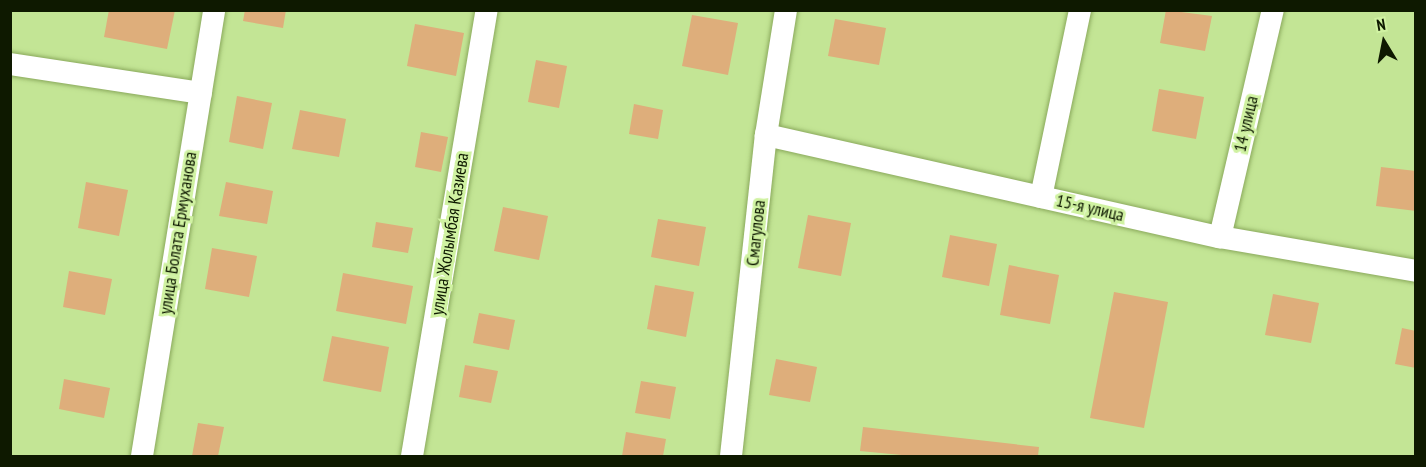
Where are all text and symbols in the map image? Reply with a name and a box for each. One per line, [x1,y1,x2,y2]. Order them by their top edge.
north arrow [1354,12,1414,72]
text: N [1375,14,1387,35]
street label: 14 улица [1229,94,1263,154]
street label: улица Болата Ермуханова [154,150,202,316]
street label: улица Жолымбая Казиева [426,151,474,317]
street label: 15-я улица [1054,190,1126,226]
street label: Смагулова [742,199,770,267]

